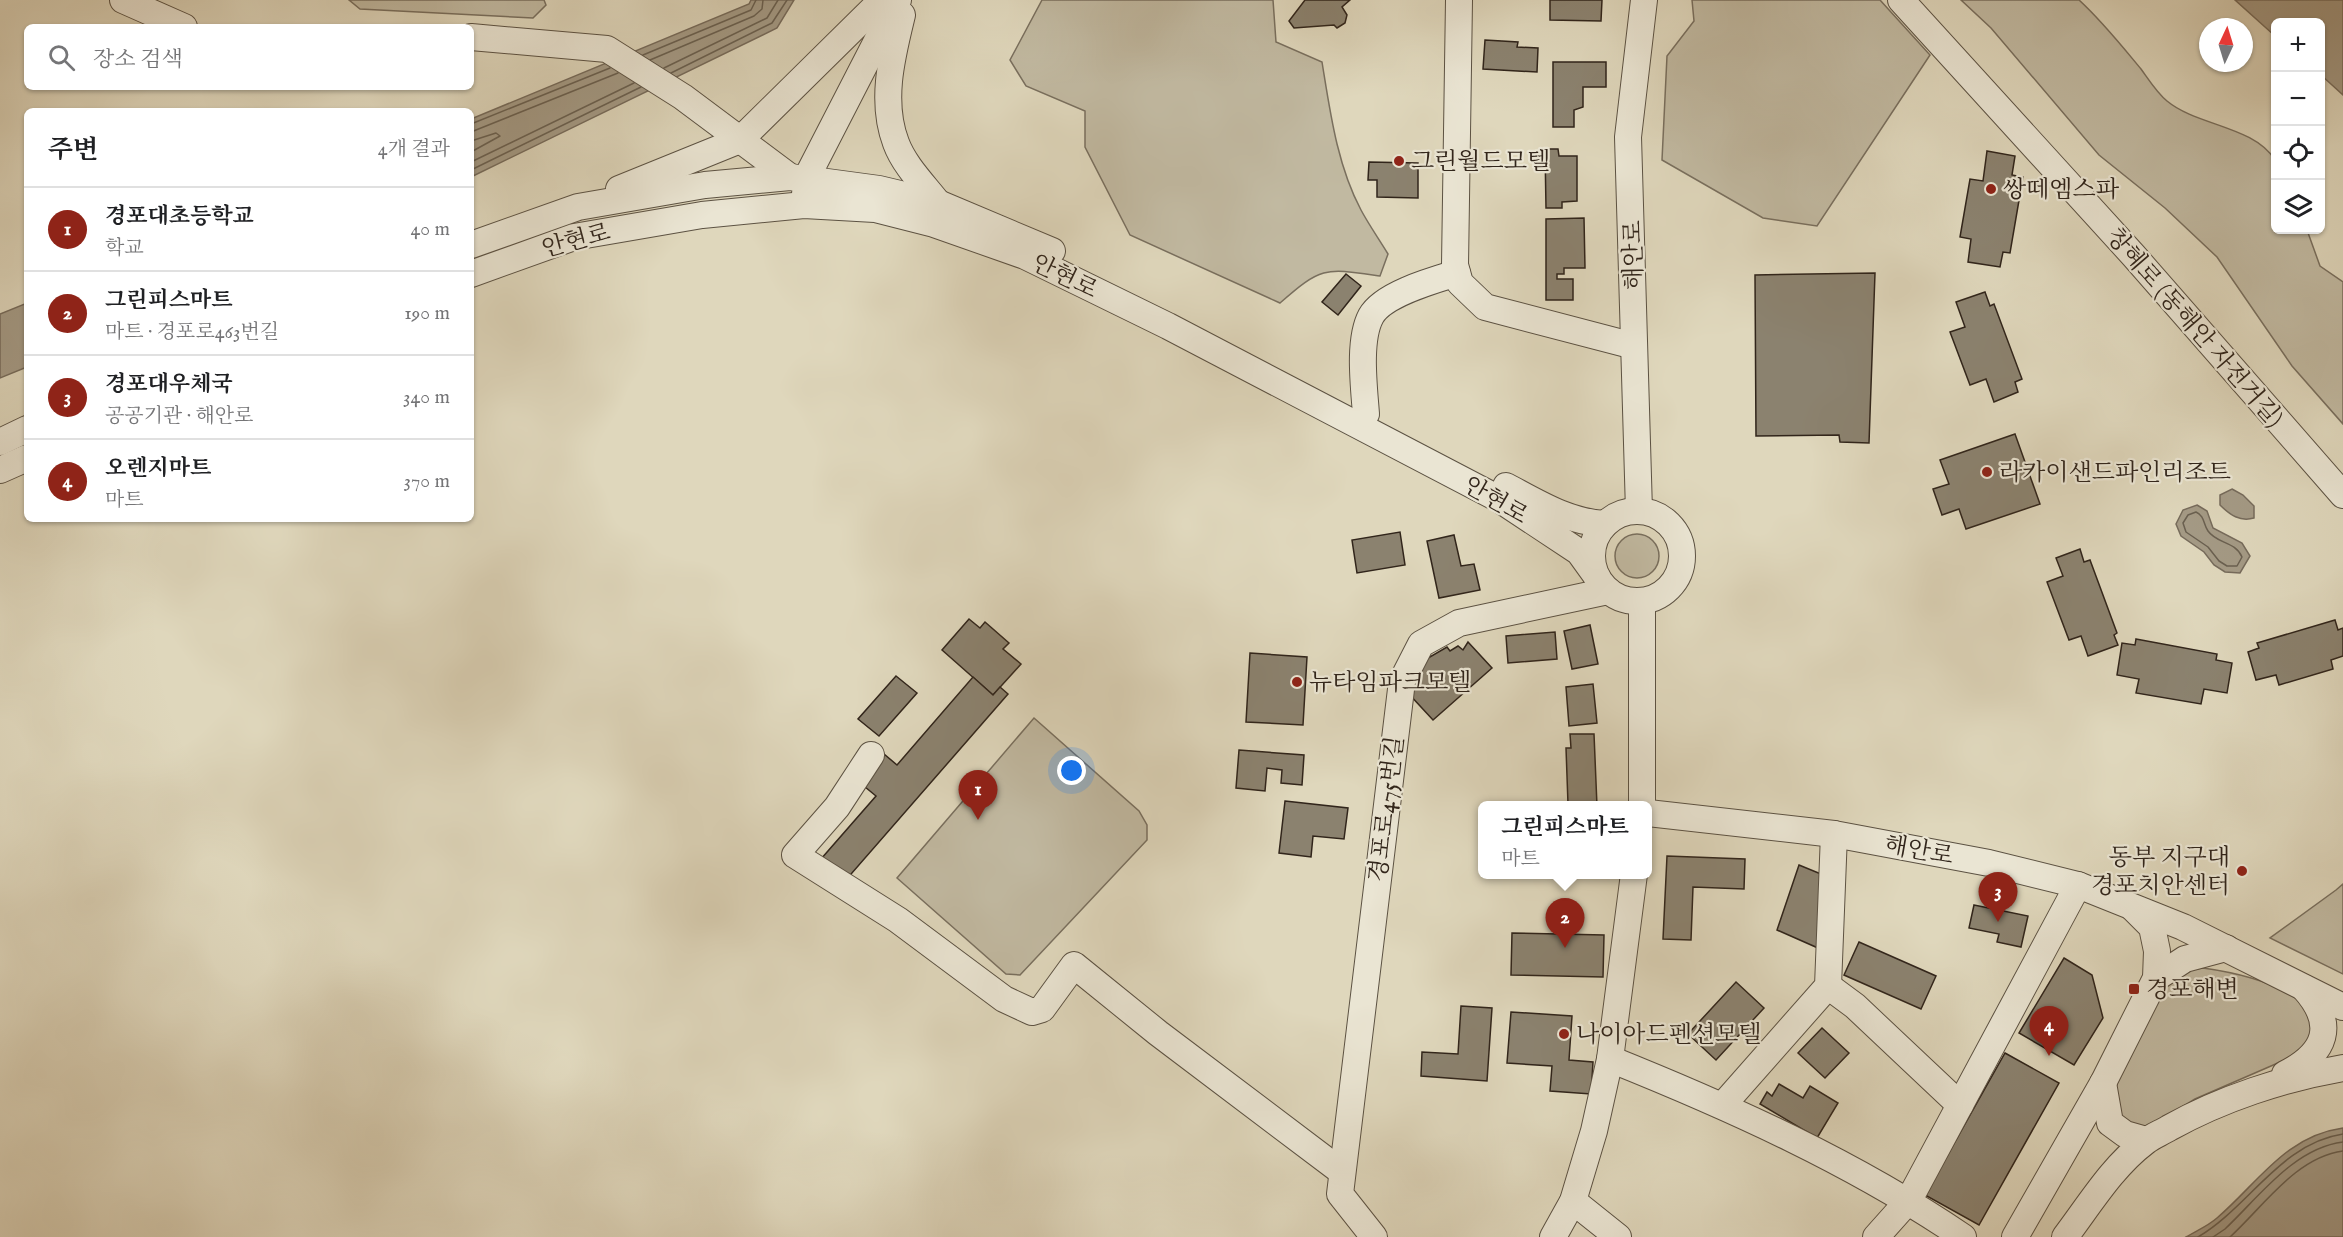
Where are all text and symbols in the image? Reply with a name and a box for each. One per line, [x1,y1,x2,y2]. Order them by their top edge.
north arrow [2199,18,2253,72]
map controls [2271,18,2325,234]
button: + [2271,18,2325,72]
search box [24,24,474,90]
icon: search [45,41,78,74]
text: 장소 검색 [93,46,183,74]
button: − [2271,72,2325,126]
button: locate [2271,126,2325,180]
text: 주변 [48,134,98,167]
text: 4개 결과 [378,137,450,162]
place label: 그린월드모텔 [1411,147,1550,178]
marker: 그린월드모텔 [1392,154,1406,168]
place label: 쌍떼엠스파 [2003,175,2120,206]
button: layers [2271,180,2325,234]
marker: 쌍떼엠스파 [1984,182,1998,196]
text: 경포대초등학교 [105,203,254,231]
text: 1 [64,217,71,242]
text: 40 m [411,217,450,242]
street label: 안현로 [539,217,614,265]
street label: 해안로 [1618,220,1651,290]
street label: 창혜로 (동해안 자전거길) [2099,222,2289,434]
text: 학교 [105,236,144,261]
street label: 안현로 [1026,248,1102,307]
text: 그린피스마트 [105,287,233,315]
text: 2 [63,301,72,326]
text: 190 m [404,301,450,326]
text: 마트 · 경포로463번길 [105,320,279,345]
text: 경포대우체국 [105,371,233,399]
text: 3 [64,385,71,410]
text: 340 m [403,385,450,410]
text: 공공기관 · 해안로 [105,404,253,429]
text: 오렌지마트 [105,455,211,483]
place label: 라카이샌드파인리조트 [1999,458,2231,489]
marker: 라카이샌드파인리조트 [1980,465,1994,479]
text: 4 [63,469,72,494]
text: 370 m [404,469,450,494]
street label: 안현로 [1457,470,1533,532]
text: 마트 [105,488,144,513]
place label: 뉴타임파크모텔 [1309,668,1471,699]
marker: 뉴타임파크모텔 [1290,675,1304,689]
street label: 경포로475번길 [1363,734,1412,884]
your location [1057,756,1086,785]
pin: 1 [958,770,998,820]
popup [1478,801,1652,879]
text: 그린피스마트 [1501,814,1629,842]
street label: 해안로 [1882,830,1956,873]
place label: 동부 지구대 경포치안센터 [2091,843,2230,902]
text: 마트 [1501,847,1540,872]
marker: 동부 지구대 경포치안센터 [2235,864,2249,878]
pin: 3 [1978,872,2018,922]
pin: 2 [1546,898,1584,948]
place label: 경포해변 [2146,975,2239,1006]
marker: 경포해변 [2127,982,2141,996]
pin: 4 [2030,1006,2068,1056]
place label: 나이아드펜션모텔 [1576,1020,1761,1051]
marker: 나이아드펜션모텔 [1557,1027,1571,1041]

